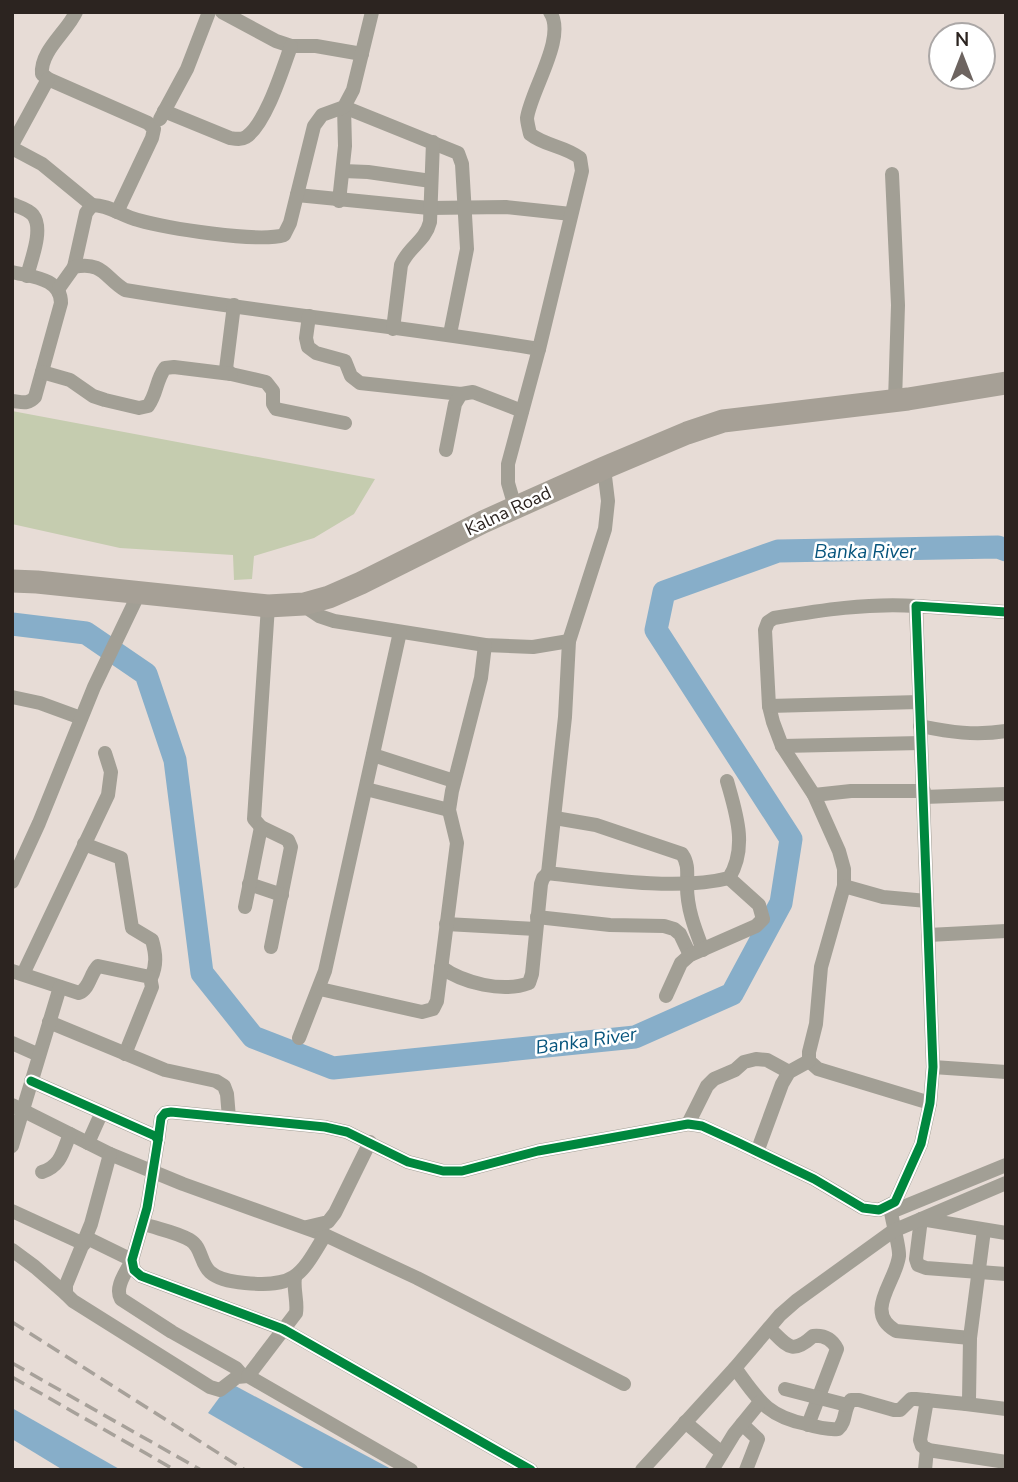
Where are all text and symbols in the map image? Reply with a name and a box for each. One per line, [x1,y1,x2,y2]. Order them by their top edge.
north arrow [927,21,997,91]
text: N [955,27,969,53]
street label: Kalna Road [461,481,555,541]
water label: Banka River [814,539,917,565]
water label: Banka River [534,1021,640,1061]

